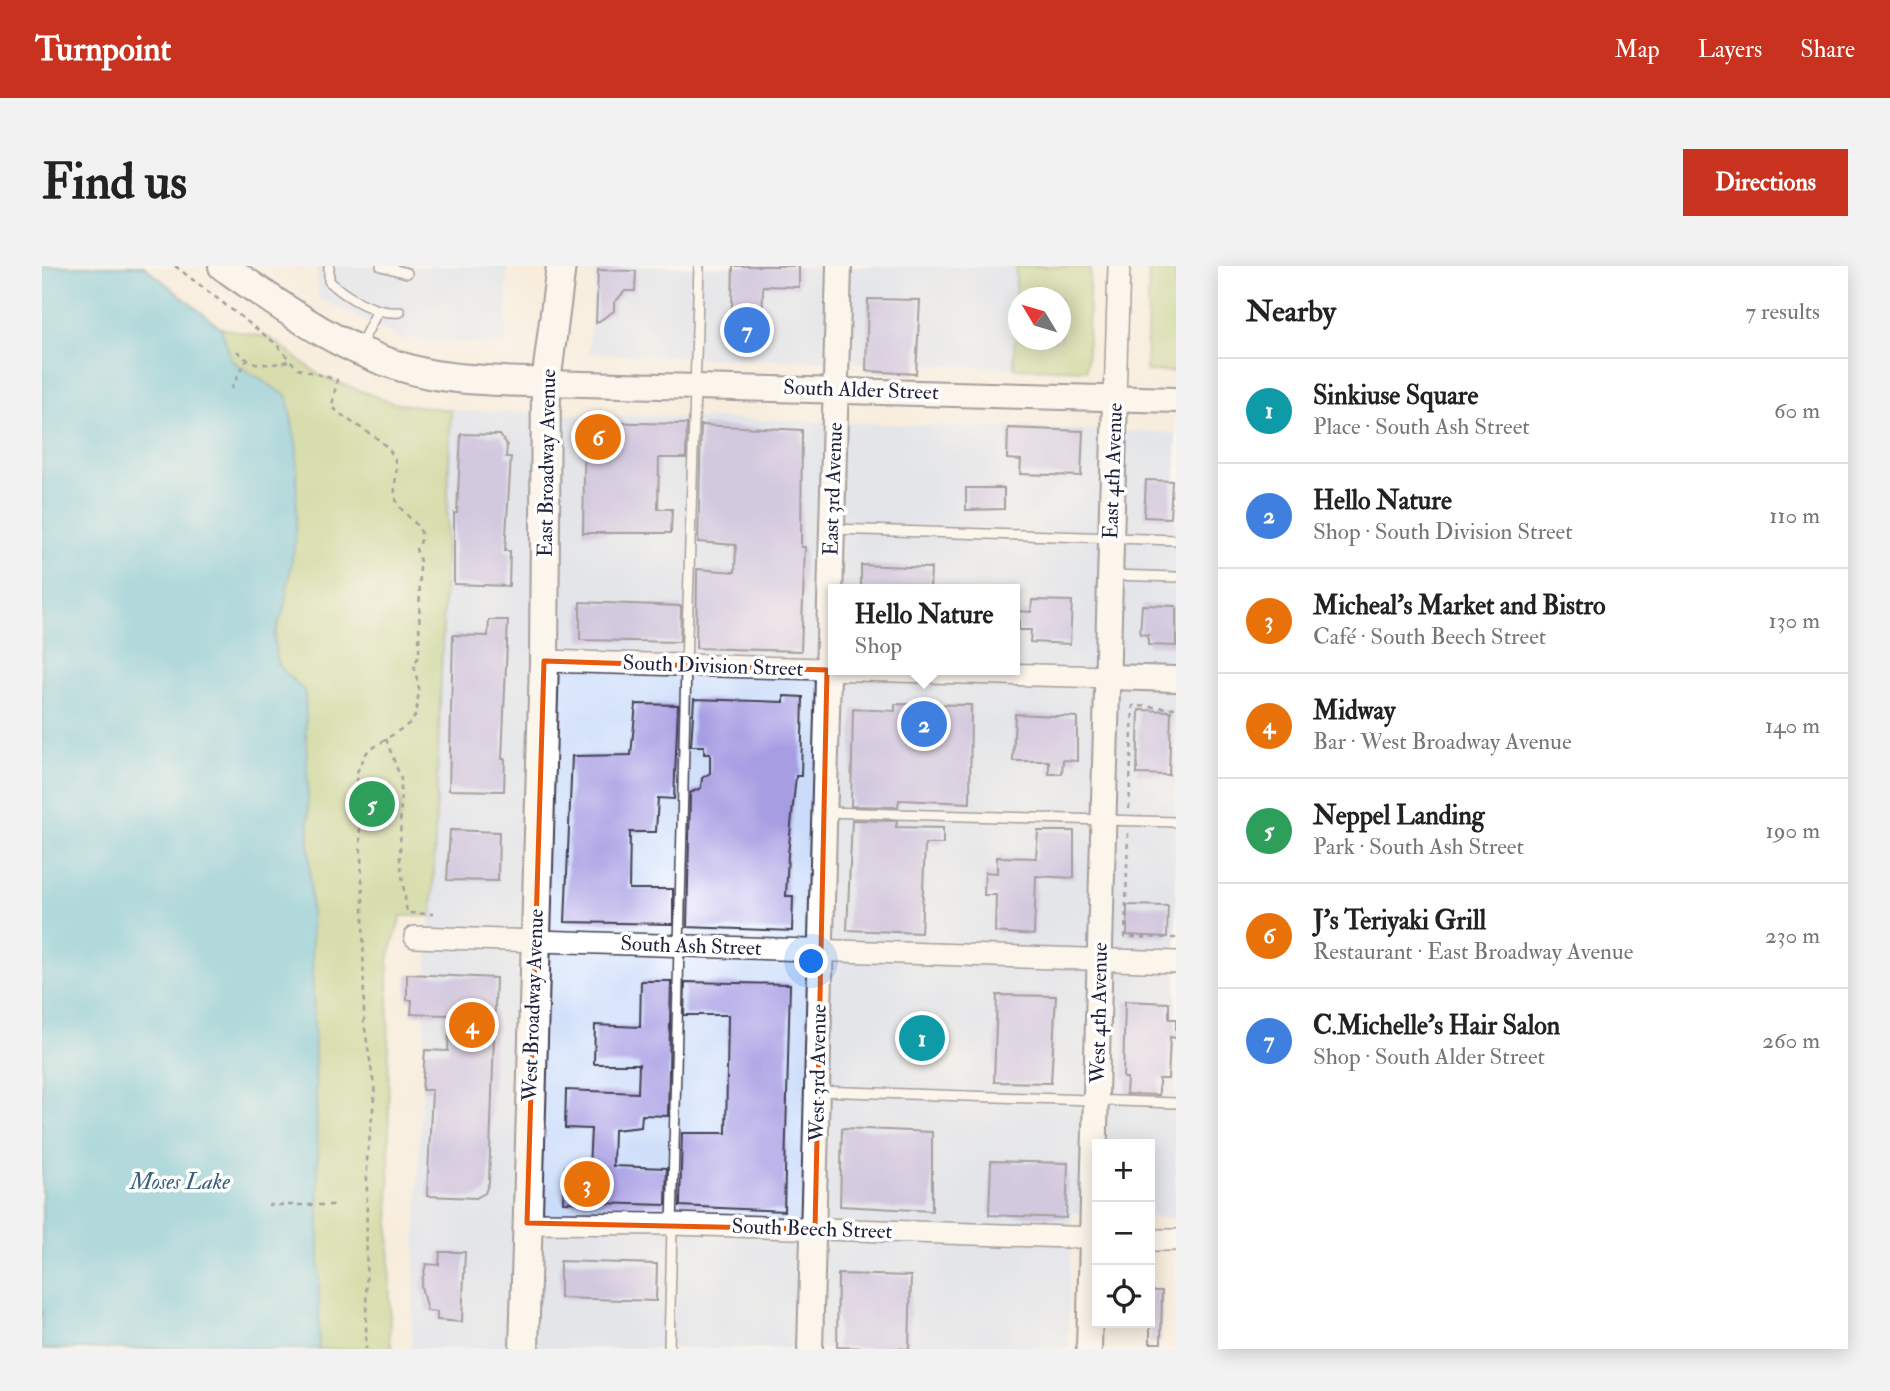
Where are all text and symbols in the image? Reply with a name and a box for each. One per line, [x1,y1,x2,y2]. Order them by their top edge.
text: Turnpoint [35,29,171,70]
text: Map [1615,34,1660,65]
text: Layers [1698,34,1762,65]
text: Share [1800,34,1855,65]
button: Directions [1683,149,1848,216]
text: Find us [42,152,187,213]
north arrow [1008,287,1071,350]
text: Nearby [1246,293,1336,330]
text: 7 results [1746,297,1820,326]
pin: 7 [724,304,770,356]
street label: East Broadway Avenue [532,368,562,557]
street label: South Alder Street [783,374,939,406]
text: Sinkiuse Square [1313,380,1478,412]
text: 1 [1265,396,1273,425]
text: 60 m [1774,396,1820,425]
street label: East 4th Avenue [1097,402,1129,540]
pin: 6 [575,411,621,463]
text: Place · South Ash Street [1313,412,1530,441]
street label: East 3rd Avenue [817,422,849,556]
text: Hello Nature [1313,485,1452,517]
text: 2 [1263,501,1275,530]
text: 110 m [1769,501,1820,530]
text: Shop · South Division Street [1313,517,1573,546]
popup [828,584,1020,675]
text: Micheal's Market and Bistro [1313,590,1606,622]
text: Hello Nature [855,599,993,631]
text: 3 [1265,606,1273,635]
text: 130 m [1768,606,1820,635]
text: Café · South Beech Street [1313,622,1546,651]
text: Shop [855,631,902,660]
street label: South Division Street [622,649,804,683]
text: Midway [1313,695,1395,727]
pin: 2 [901,698,947,750]
text: 4 [1263,711,1275,740]
text: 140 m [1765,711,1820,740]
text: Bar · West Broadway Avenue [1313,727,1572,756]
pin: 5 [349,778,395,830]
text: Neppel Landing [1313,800,1485,832]
text: 5 [1264,816,1274,845]
text: 190 m [1766,816,1820,845]
text: Park · South Ash Street [1313,832,1524,861]
text: J's Teriyaki Grill [1313,905,1486,937]
street label: West Broadway Avenue [516,908,550,1103]
text: 6 [1263,921,1275,950]
text: 230 m [1765,921,1820,950]
street label: South Ash Street [620,930,762,962]
text: Restaurant · East Broadway Avenue [1313,937,1633,966]
street label: West 4th Avenue [1084,942,1114,1085]
your location [794,944,828,978]
pin: 4 [449,999,495,1051]
street label: West 3rd Avenue [803,1004,833,1143]
text: C.Michelle's Hair Salon [1313,1010,1560,1042]
pin: 1 [899,1012,945,1064]
text: 7 [1264,1026,1274,1055]
text: 260 m [1762,1026,1820,1055]
text: Shop · South Alder Street [1313,1042,1545,1071]
map controls [1092,1139,1155,1328]
button: + [1092,1139,1155,1202]
pin: 3 [564,1158,610,1210]
water label: Moses Lake [128,1167,230,1196]
button: − [1092,1202,1155,1265]
street label: South Beech Street [731,1213,893,1245]
button: locate [1092,1265,1155,1328]

